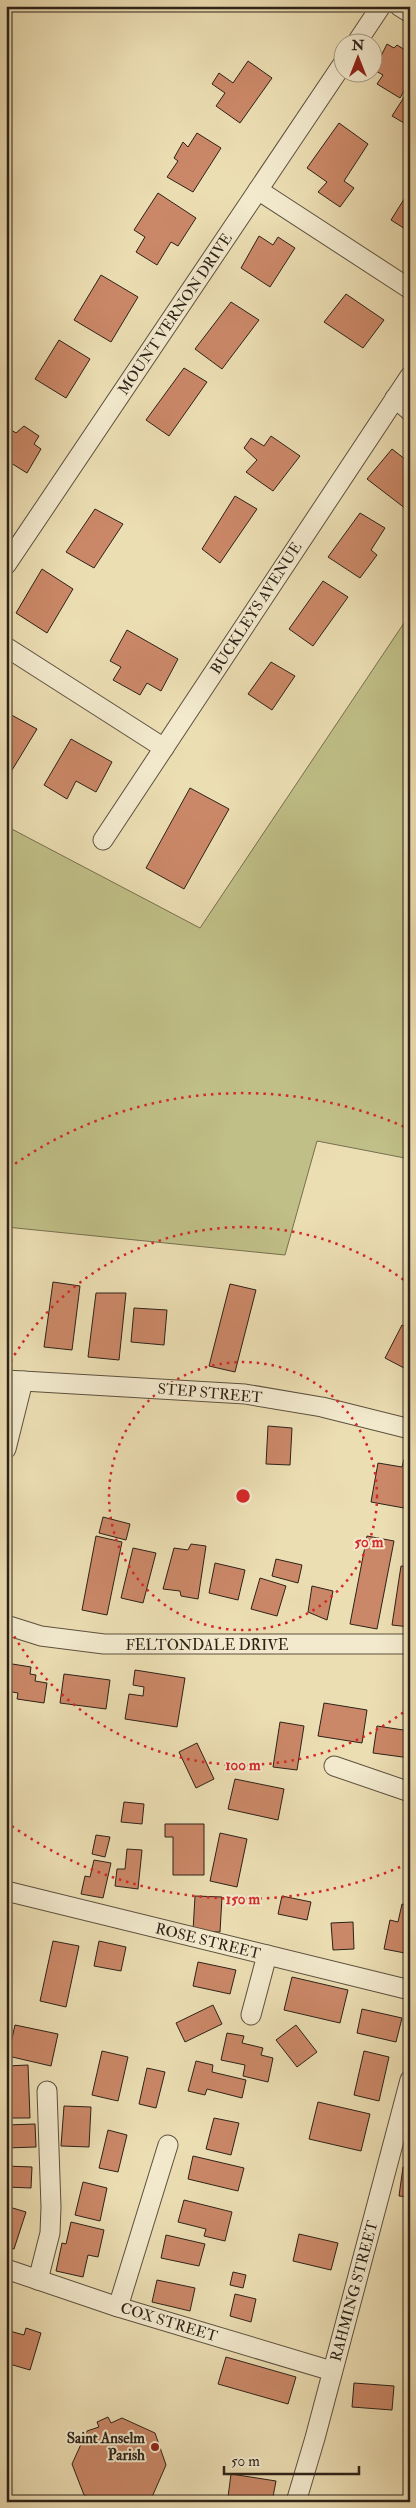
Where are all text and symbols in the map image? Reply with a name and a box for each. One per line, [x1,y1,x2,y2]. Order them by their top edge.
north arrow [334,32,384,82]
text: N [351,37,365,54]
street label: MOUNT VERNON DRIVE [114,230,237,399]
street label: BUCKLEYS AVENUE [207,538,306,678]
street label: STEP STREET [157,1379,263,1408]
centre of rings [234,1487,252,1505]
text: 50 m [355,1533,384,1552]
street label: FELTONDALE DRIVE [125,1636,289,1655]
text: 100 m [225,1756,261,1775]
text: 150 m [226,1890,260,1909]
street label: ROSE STREET [153,1919,263,1964]
street label: RAHMING STREET [327,2219,382,2364]
street label: COX STREET [118,2299,220,2346]
place label: Saint Anselm Parish [67,2429,145,2465]
marker: Saint Anselm Parish [149,2441,161,2453]
scale bar [224,2443,358,2475]
text: 50 m [231,2452,260,2471]

